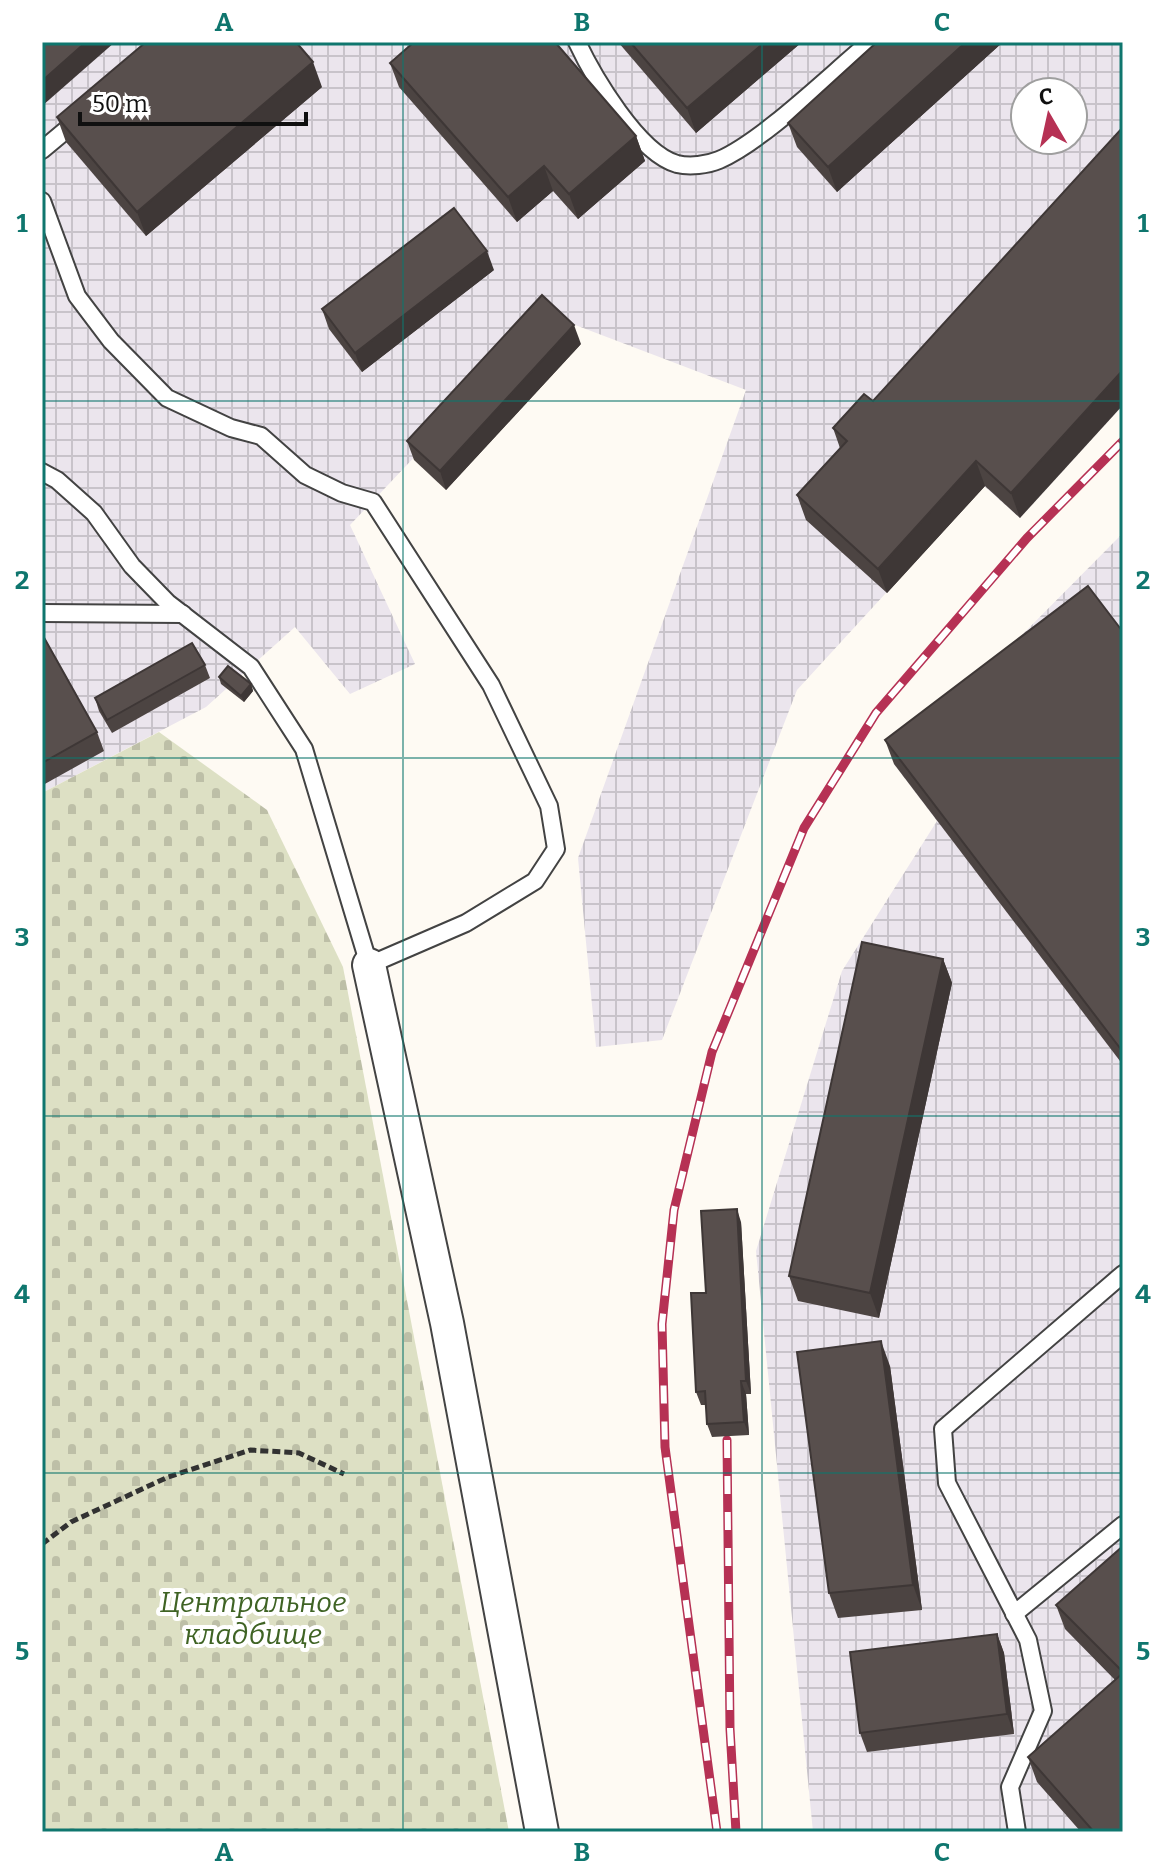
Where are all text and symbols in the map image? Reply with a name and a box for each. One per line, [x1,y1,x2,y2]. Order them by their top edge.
text: A [215,7,234,38]
text: B [574,7,590,38]
text: C [934,7,950,38]
scale bar [80,76,306,126]
north arrow [1009,76,1089,156]
text: С [1037,82,1055,111]
text: 50 m [92,90,148,118]
text: 1 [16,208,28,239]
text: 1 [1137,208,1149,239]
text: 2 [15,565,29,596]
text: 2 [1136,565,1150,596]
text: 3 [15,922,29,953]
text: 3 [1136,922,1150,953]
text: 4 [14,1279,30,1310]
text: 4 [1135,1279,1151,1310]
park label: Центральное кладбище [160,1586,346,1651]
text: 5 [15,1636,29,1667]
text: 5 [1136,1636,1150,1667]
text: A [215,1837,234,1868]
text: B [574,1837,590,1868]
text: C [934,1837,950,1868]

